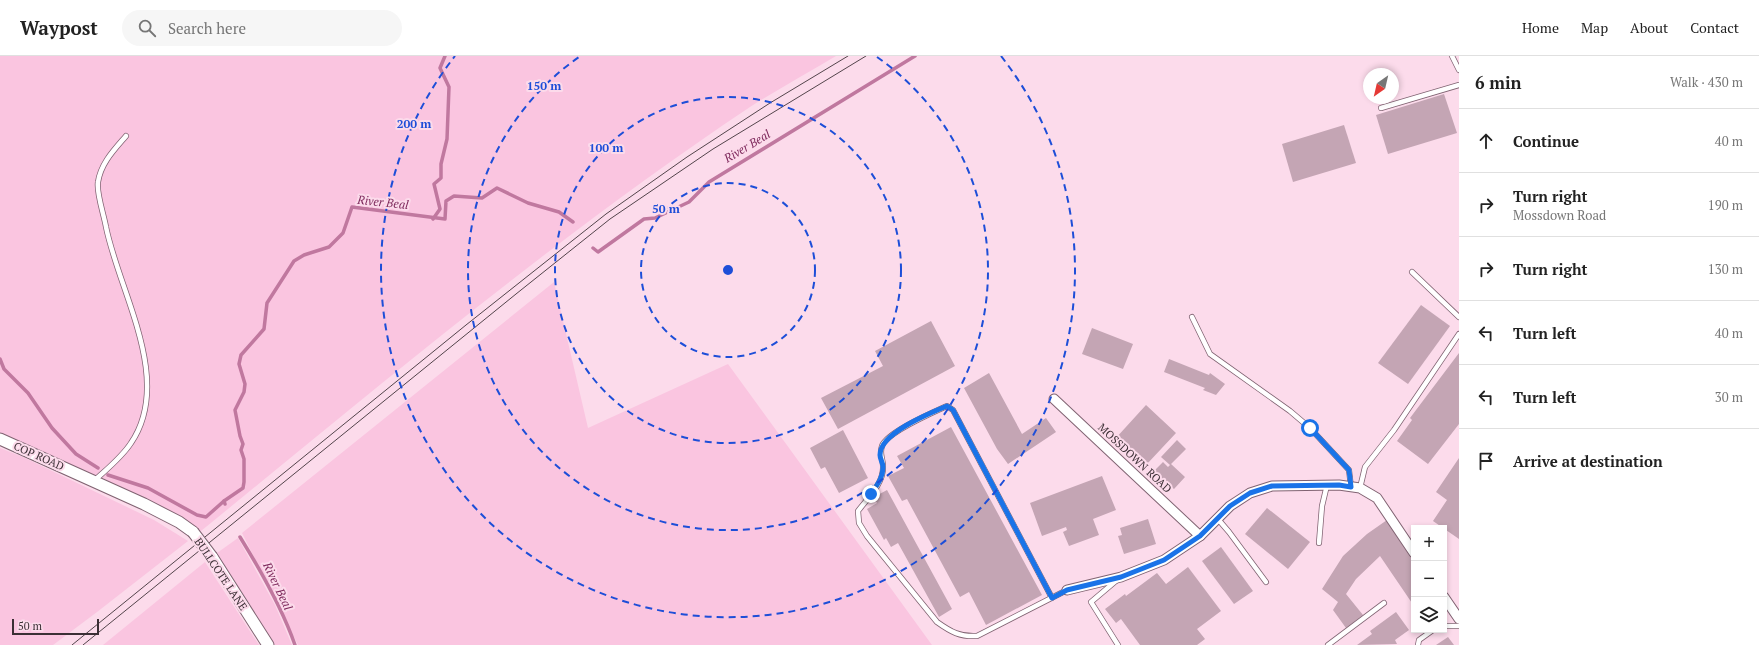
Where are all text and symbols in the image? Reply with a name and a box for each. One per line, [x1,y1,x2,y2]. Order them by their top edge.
search box [122,10,402,46]
text: Waypost [20,15,98,40]
icon: search [136,17,158,39]
text: Search here [168,18,246,38]
text: Home [1522,18,1559,37]
text: Map [1581,18,1608,37]
text: About [1630,18,1668,37]
text: Contact [1690,18,1739,37]
north arrow [1363,68,1399,104]
text: 6 min [1475,71,1522,94]
text: Walk · 430 m [1670,73,1743,91]
text: 150 m [527,78,561,93]
text: 200 m [397,116,431,131]
water label: River Beal [720,126,774,166]
icon: ahead [1475,130,1497,152]
text: Continue [1513,131,1579,151]
text: 40 m [1715,132,1743,150]
text: 100 m [589,140,623,155]
text: Turn right [1513,186,1588,206]
water label: River Beal [356,192,410,212]
icon: right [1475,194,1497,216]
text: 190 m [1708,196,1743,214]
text: 50 m [652,201,680,216]
text: Mossdown Road [1513,206,1606,224]
icon: right [1475,258,1497,280]
text: Turn right [1513,259,1588,279]
text: 130 m [1708,260,1743,278]
centre of rings [721,263,735,277]
icon: left [1475,322,1497,344]
text: Turn left [1513,323,1577,343]
text: 40 m [1715,324,1743,342]
icon: left [1475,386,1497,408]
text: Turn left [1513,387,1577,407]
text: 30 m [1715,388,1743,406]
route start [1301,419,1319,437]
street label: MOSSDOWN ROAD [1095,420,1175,496]
street label: COP ROAD [12,439,67,473]
icon: arrive [1475,450,1497,472]
text: Arrive at destination [1513,451,1663,471]
route end [862,485,880,503]
map controls [1411,525,1447,633]
button: + [1411,525,1447,561]
street label: BULLCOTE LANE [192,535,250,613]
water label: River Beal [260,559,296,613]
button: − [1411,561,1447,597]
button: layers [1411,597,1447,633]
scale bar [12,617,99,636]
text: 50 m [18,619,42,633]

